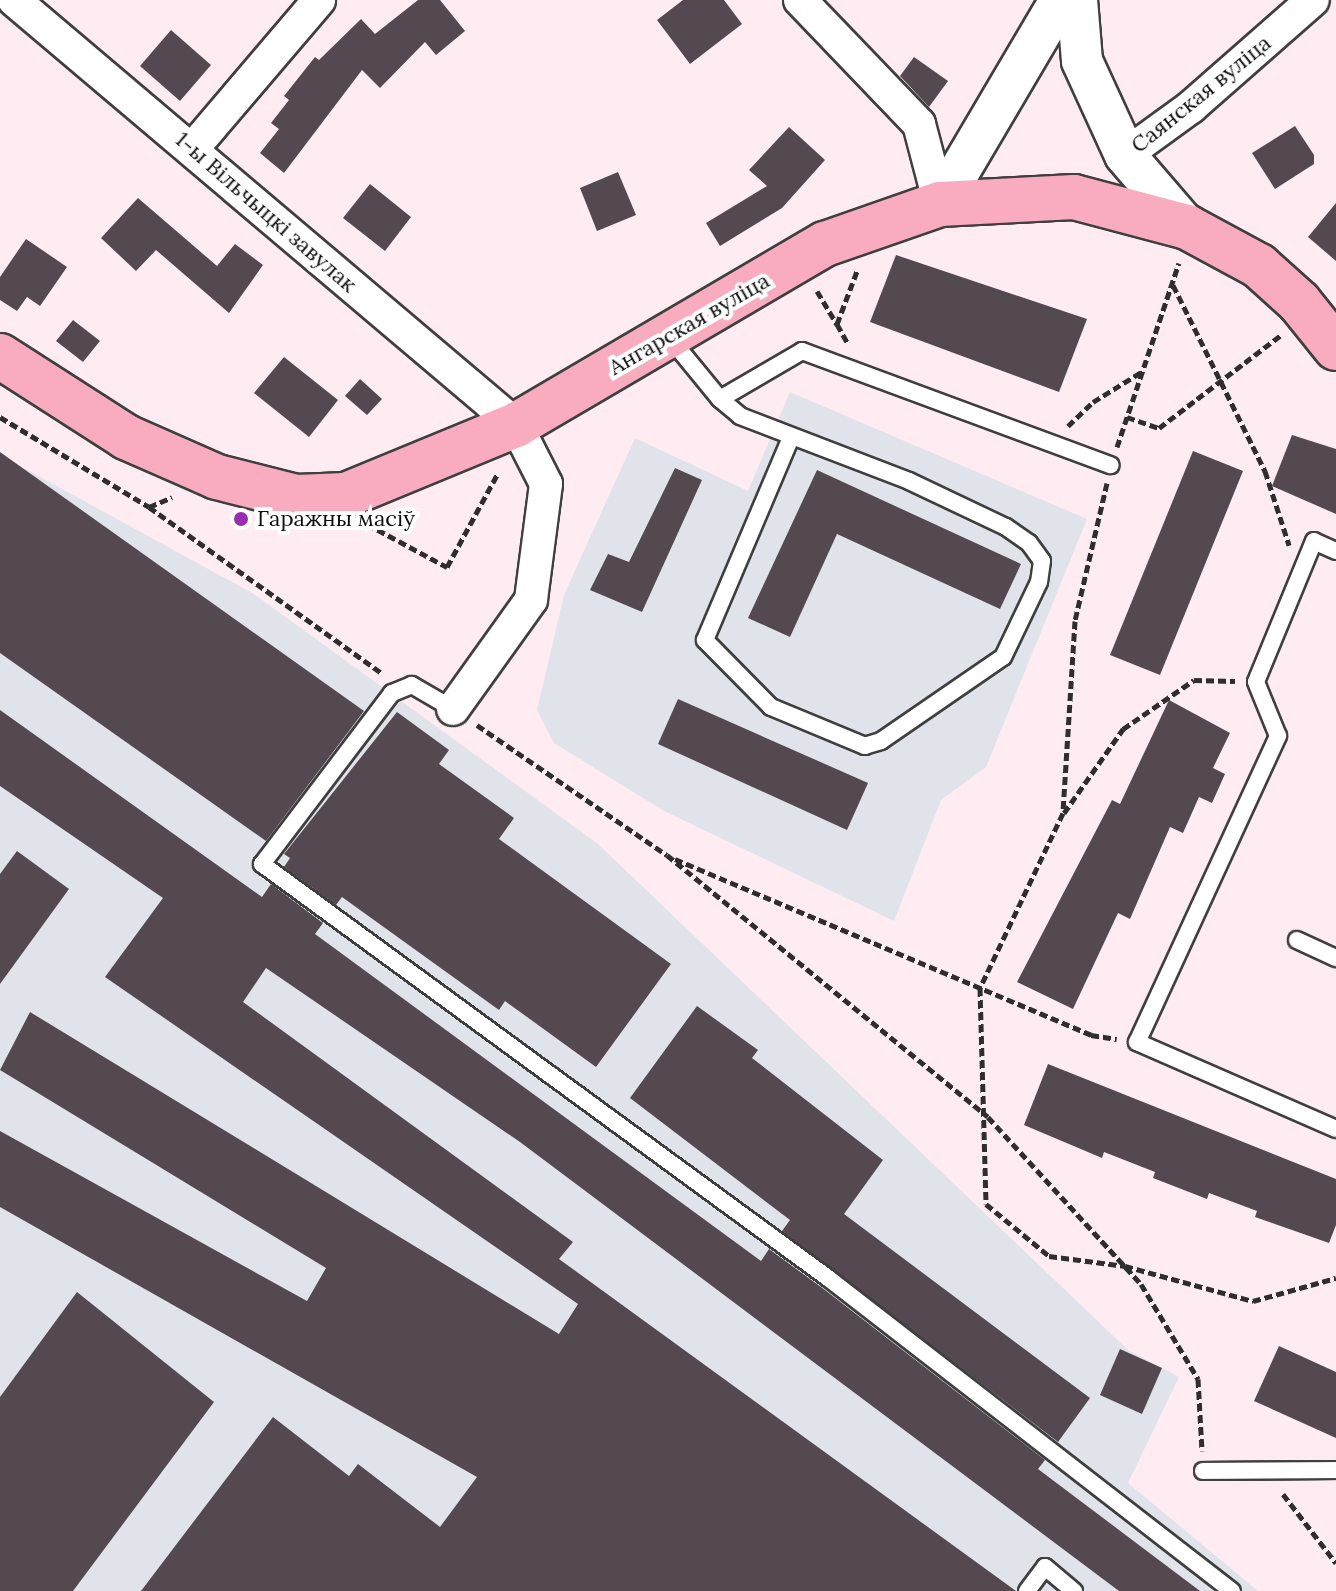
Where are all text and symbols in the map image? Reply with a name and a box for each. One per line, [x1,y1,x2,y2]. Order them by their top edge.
street label: Саянская вуліца [1126,30,1276,158]
street label: 1-ы Вільчыцкі завулак [170,126,362,298]
street label: Ангарская вуліца [604,267,774,381]
place label: Гаражны масіў [257,506,415,532]
marker: Гаражны масіў [232,510,250,528]

